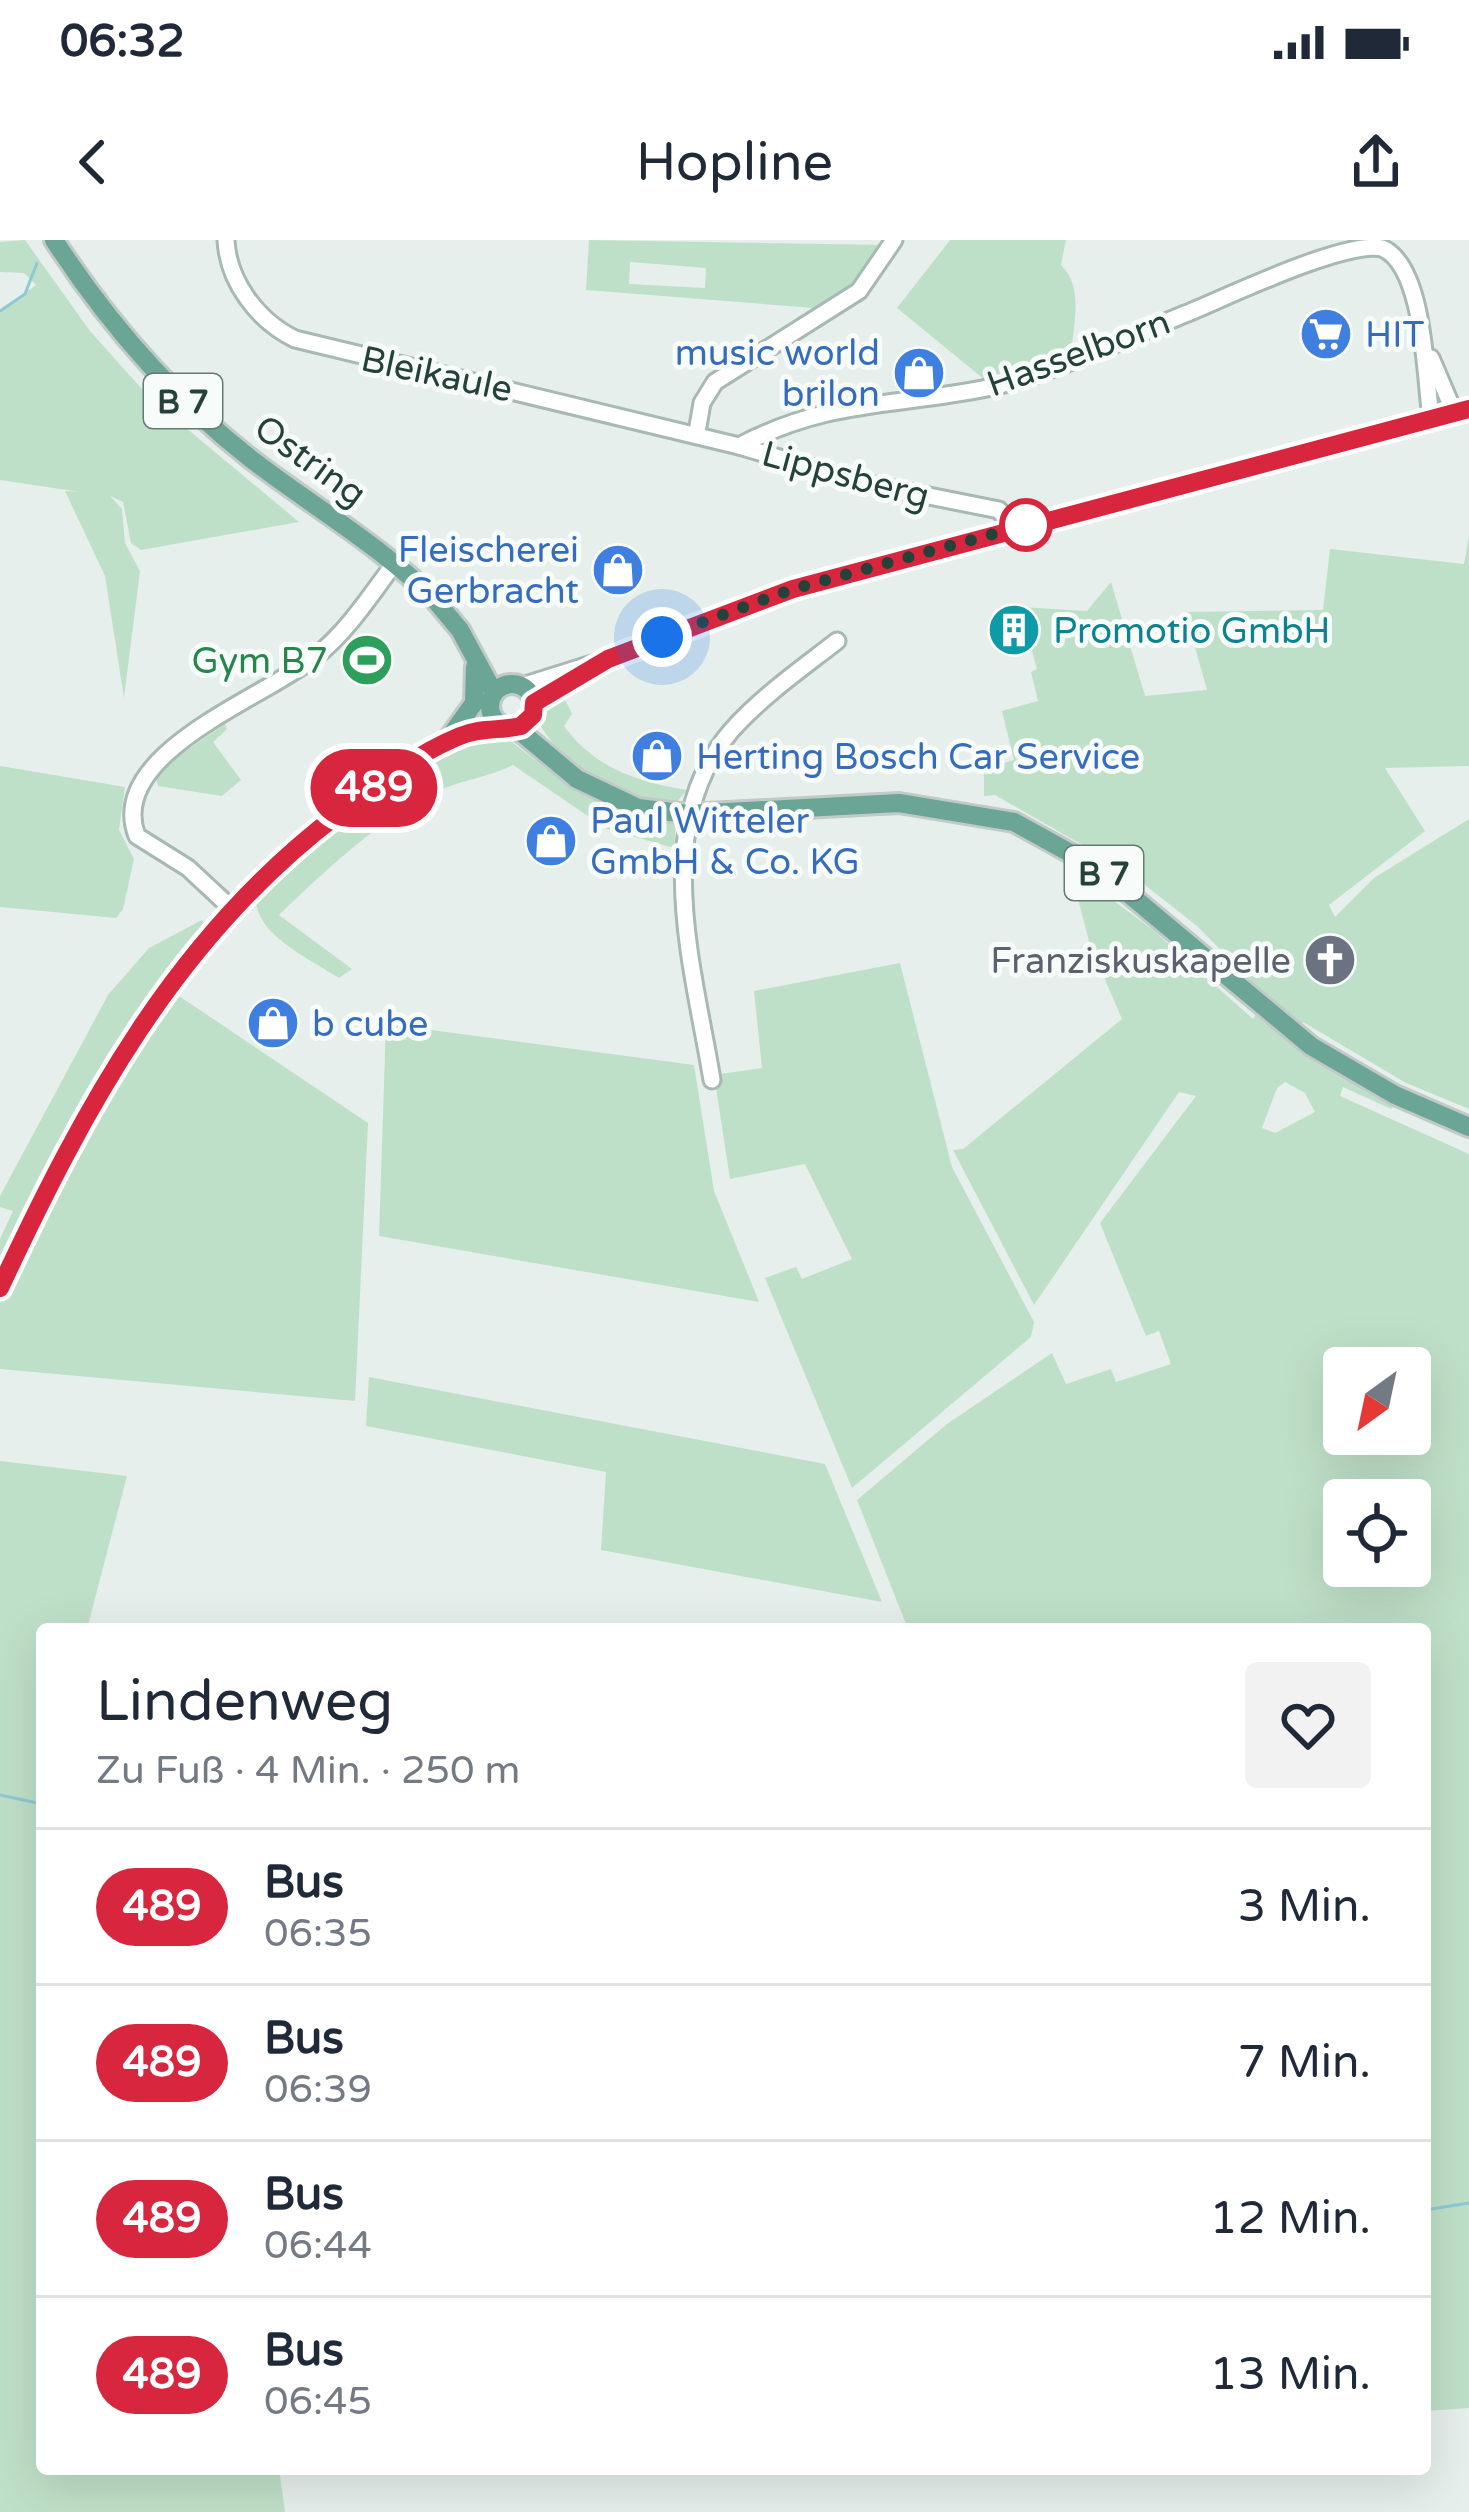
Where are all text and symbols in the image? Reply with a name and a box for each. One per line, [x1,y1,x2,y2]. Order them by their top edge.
text: 06:32 [60,15,185,69]
icon: back [60,129,126,195]
icon: share [1343,129,1409,195]
text: Hopline [636,130,833,195]
street label: Hasselborn [981,300,1176,406]
supermarket icon: HIT [1298,306,1354,362]
place label: HIT [1365,314,1424,357]
place label: music world brilon [675,332,880,416]
street label: Bleikaule [357,337,516,411]
shop icon: music world brilon [891,345,947,401]
road number: B 7 [144,374,222,428]
street label: Ostring [246,406,374,516]
street label: Lippsberg [757,432,934,518]
unlabelled marker [1001,500,1051,550]
place label: Fleischerei Gerbracht [398,529,579,613]
shop icon: Fleischerei Gerbracht [590,542,646,598]
building icon: Promotio GmbH [986,602,1042,658]
your location [632,607,692,667]
place label: Promotio GmbH [1053,610,1331,653]
sports icon: Gym B7 [339,632,395,688]
place label: Gym B7 [191,640,328,683]
shop icon: Herting Bosch Car Service [629,728,685,784]
place label: Herting Bosch Car Service [696,736,1140,779]
line badge: 489 [305,749,443,827]
text: 489 [334,762,414,813]
place label: Paul Witteler GmbH & Co. KG [590,800,860,884]
shop icon: Paul Witteler GmbH & Co. KG [523,813,579,869]
road number: B 7 [1065,846,1143,900]
church icon: Franziskuskapelle [1302,932,1358,988]
place label: Franziskuskapelle [990,940,1291,983]
shop icon: b cube [245,995,301,1051]
place label: b cube [312,1003,428,1046]
north arrow [1323,1347,1431,1455]
map controls [1323,1347,1431,1587]
button: locate [1323,1479,1431,1587]
button: heart [1245,1662,1371,1788]
text: Lindenweg [96,1668,393,1736]
text: Zu Fuß · 4 Min. · 250 m [96,1747,520,1794]
text: Bus [264,1856,344,1910]
text: 3 Min. [1238,1880,1371,1934]
text: 489 [122,1881,202,1932]
text: 06:35 [264,1910,372,1957]
text: Bus [264,2012,344,2066]
text: 7 Min. [1238,2036,1371,2090]
text: 489 [122,2037,202,2088]
text: 06:39 [264,2066,372,2113]
text: Bus [264,2168,344,2222]
text: 12 Min. [1209,2192,1371,2246]
text: 489 [122,2193,202,2244]
text: 06:44 [264,2222,372,2269]
text: Bus [264,2324,344,2378]
text: 13 Min. [1209,2348,1371,2402]
text: 489 [122,2349,202,2400]
text: 06:45 [264,2378,372,2425]

